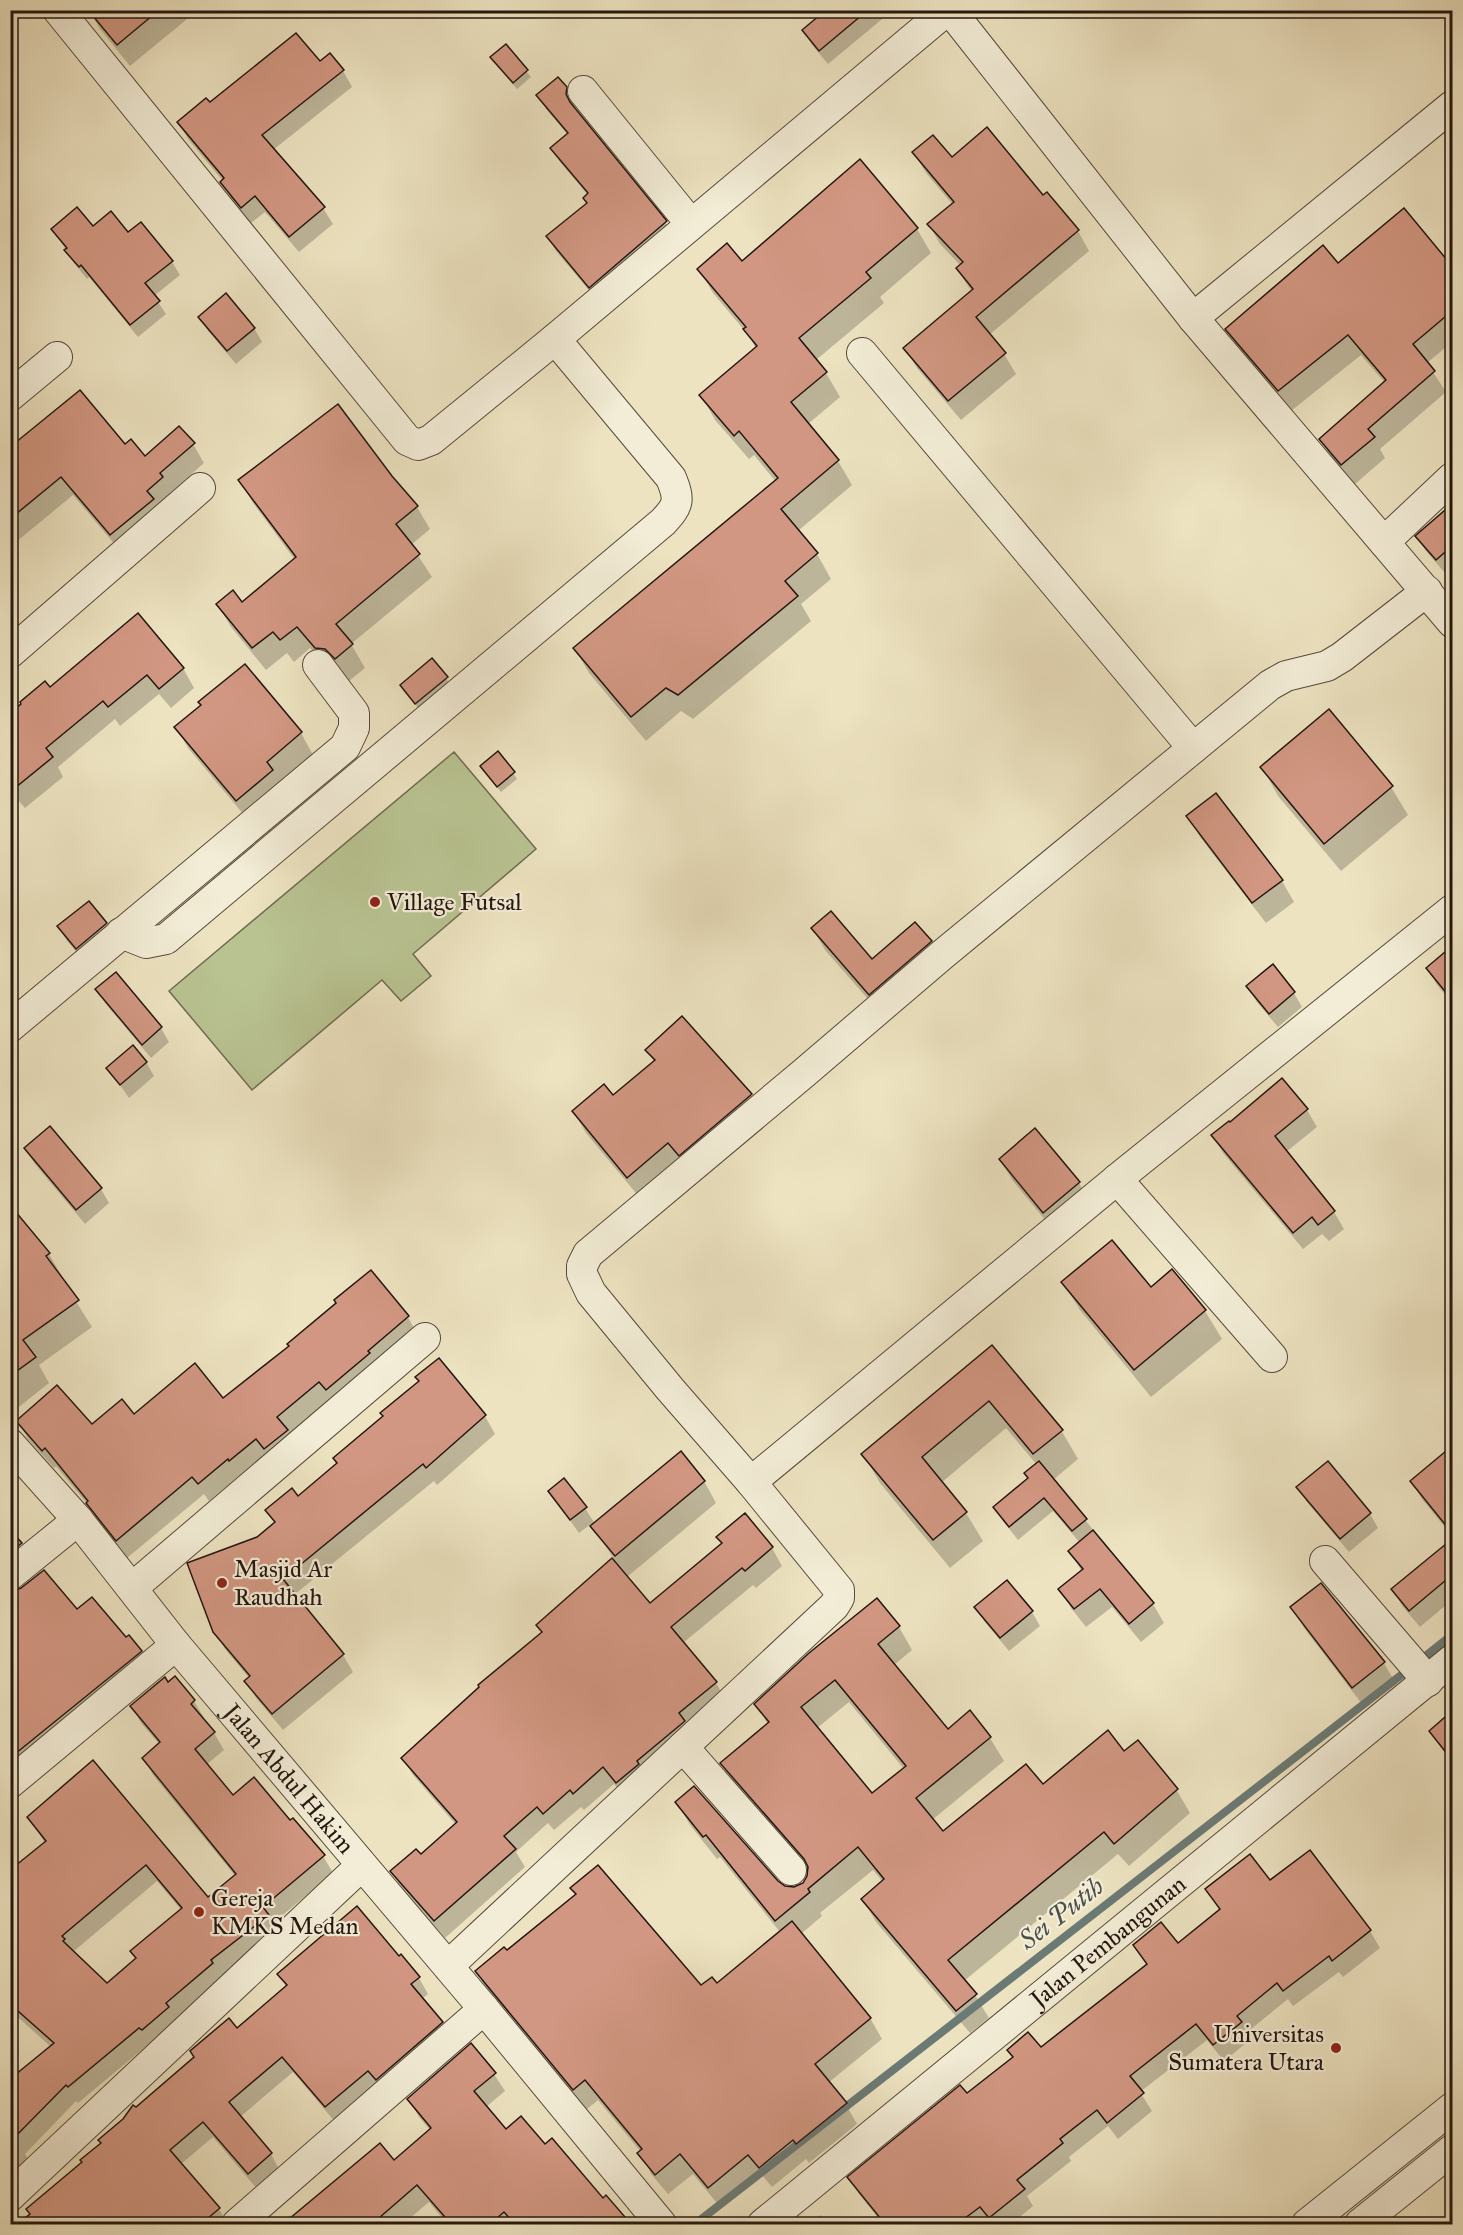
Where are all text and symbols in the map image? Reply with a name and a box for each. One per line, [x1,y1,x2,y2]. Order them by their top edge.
place label: Village Futsal [386,887,522,917]
marker: Village Futsal [368,895,382,909]
place label: Masjid Ar Raudhah [234,1554,332,1612]
marker: Masjid Ar Raudhah [215,1576,229,1590]
street label: Jalan Abdul Hakim [215,1695,361,1860]
street label: Jalan Pembangunan [1022,1869,1192,2016]
water label: Sei Putih [1011,1870,1110,1957]
place label: Gereja KMKS Medan [211,1883,358,1941]
marker: Gereja KMKS Medan [192,1905,206,1919]
place label: Universitas Sumatera Utara [1168,2019,1325,2077]
marker: Universitas Sumatera Utara [1329,2041,1343,2055]

